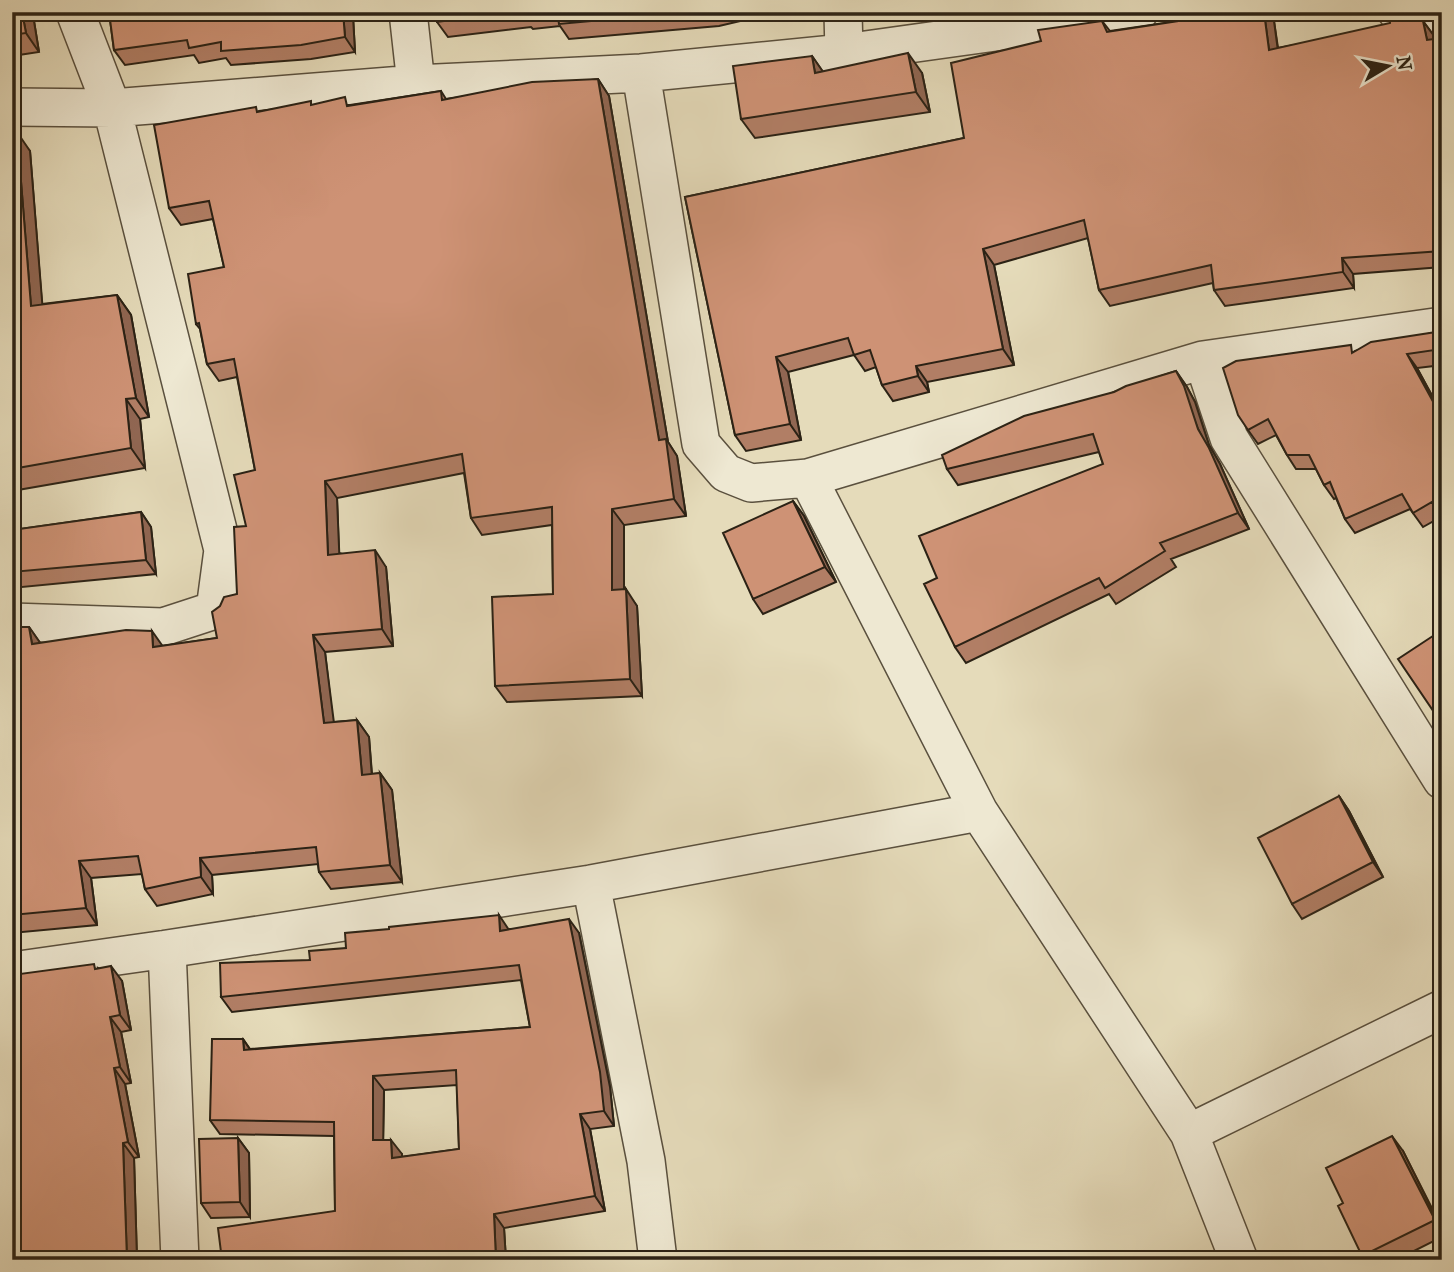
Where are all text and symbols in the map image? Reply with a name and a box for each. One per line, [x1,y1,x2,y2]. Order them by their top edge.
north arrow [1352,32,1422,102]
text: N [1392,54,1416,73]

